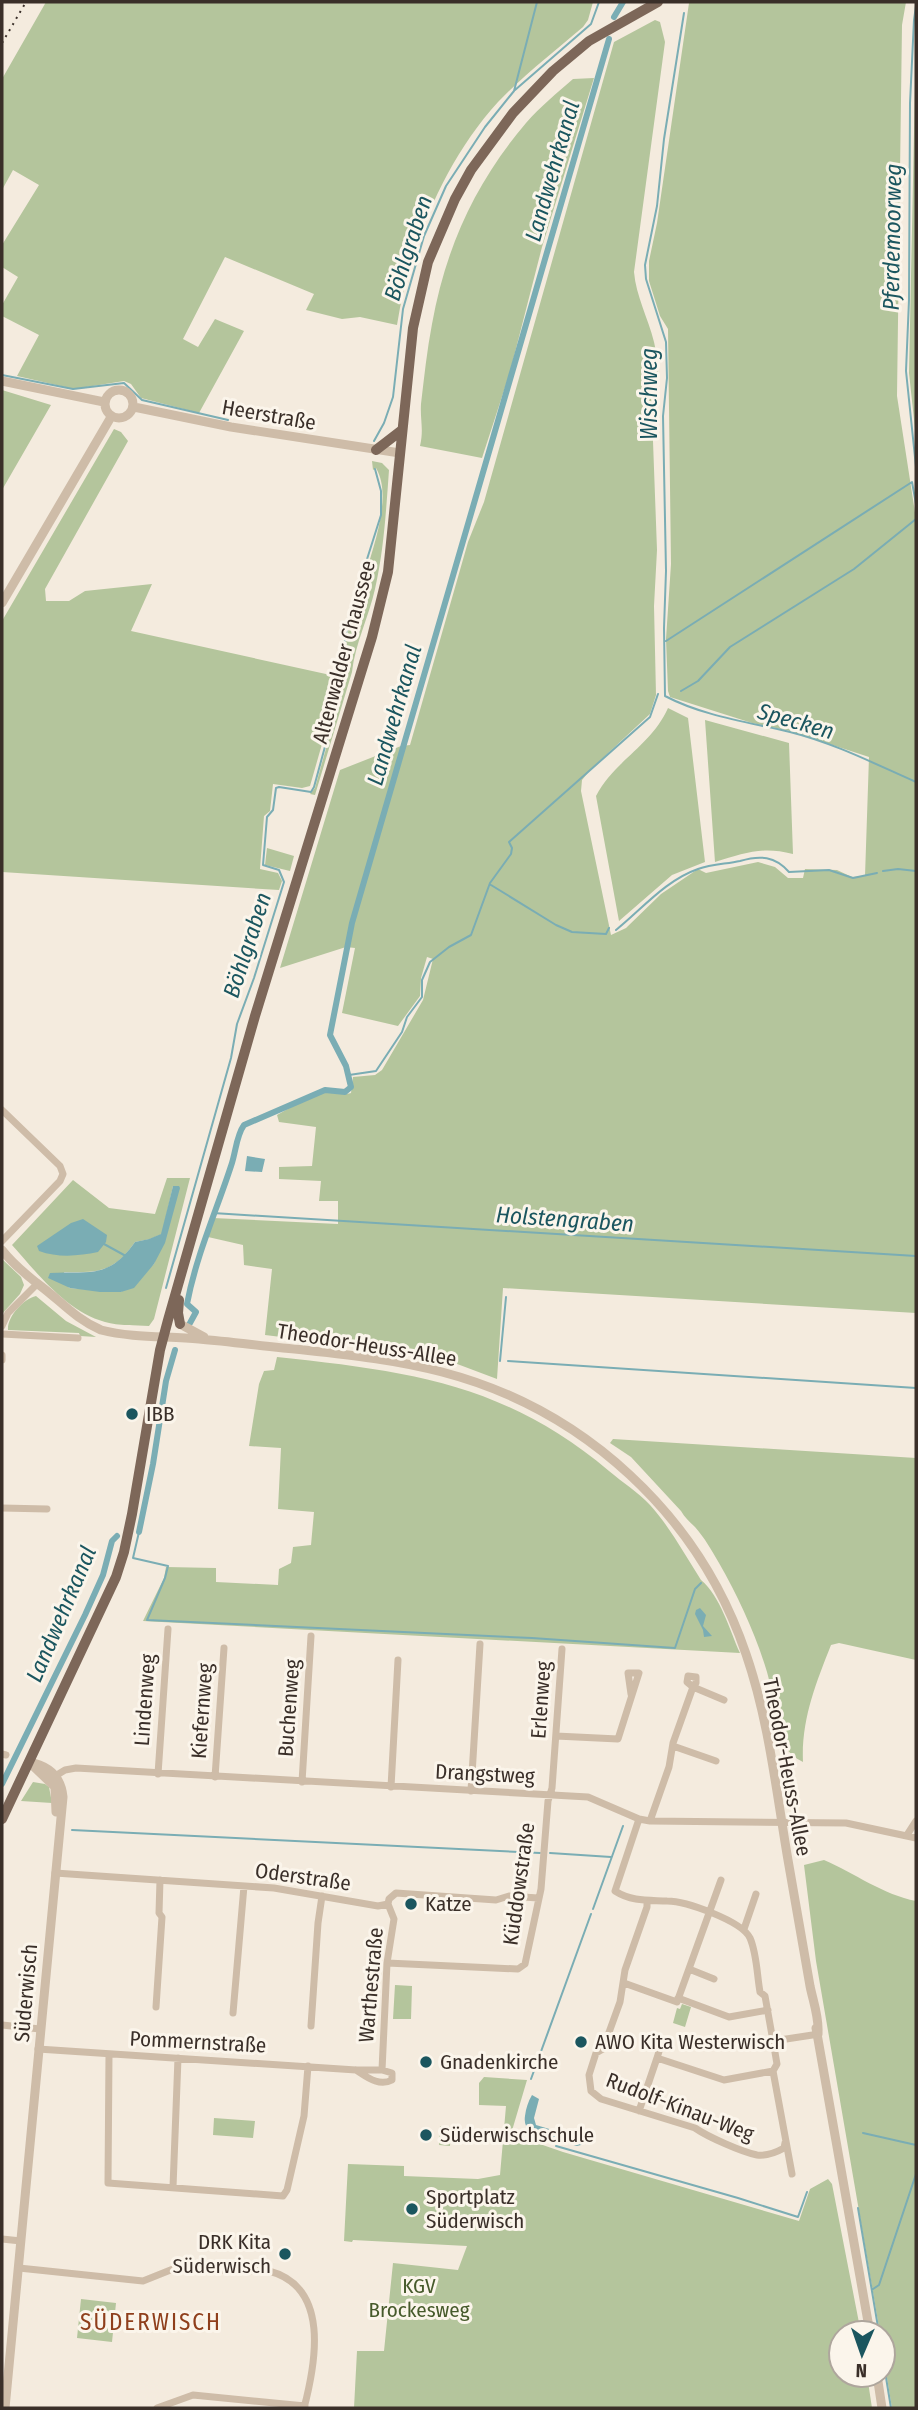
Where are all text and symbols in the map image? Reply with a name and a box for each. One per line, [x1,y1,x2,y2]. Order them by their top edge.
water label: Landwehrkanal [519,98,585,244]
water label: Pferdemoorweg [877,163,907,311]
water label: Böhlgraben [378,192,438,304]
water label: Wischweg [635,348,663,440]
street label: Heerstraße [220,394,318,436]
street label: Altenwalder Chaussee [307,557,381,747]
water label: Landwehrkanal [361,642,427,788]
water label: Specken [754,696,837,745]
water label: Böhlgraben [217,889,277,1001]
water label: Holstengraben [495,1200,635,1238]
street label: Theodor-Heuss-Allee [276,1318,458,1372]
place label: IBB [146,1401,174,1427]
marker: IBB [124,1406,140,1422]
water label: Landwehrkanal [20,1542,102,1686]
street label: Lindenweg [129,1653,161,1747]
street label: Buchenweg [273,1658,305,1758]
street label: Erlenweg [525,1660,557,1740]
street label: Kiefernweg [186,1662,218,1760]
street label: Theodor-Heuss-Allee [757,1676,817,1858]
street label: Drangstweg [434,1758,536,1790]
street label: Küddowstraße [498,1821,540,1947]
street label: Oderstraße [254,1857,352,1897]
place label: Katze [425,1891,472,1917]
marker: Katze [403,1896,419,1912]
street label: Warthestraße [353,1926,389,2044]
street label: Süderwisch [9,1943,43,2043]
street label: Pommernstraße [129,2025,267,2059]
place label: AWO Kita Westerwisch [595,2029,785,2055]
marker: AWO Kita Westerwisch [573,2034,589,2050]
place label: Gnadenkirche [440,2049,558,2075]
marker: Gnadenkirche [418,2054,434,2070]
street label: Rudolf-Kinau-Weg [602,2067,758,2147]
place label: Süderwischschule [440,2122,594,2148]
marker: Süderwischschule [418,2127,434,2143]
place label: Sportplatz Süderwisch [426,2184,524,2234]
marker: Sportplatz Süderwisch [404,2201,420,2217]
place label: DRK Kita Süderwisch [173,2229,271,2279]
marker: DRK Kita Süderwisch [277,2246,293,2262]
park label: KGV Brockesweg [368,2273,470,2323]
district label: SÜDERWISCH [80,2308,222,2336]
north arrow [827,2319,897,2389]
text: N [855,2359,868,2382]

